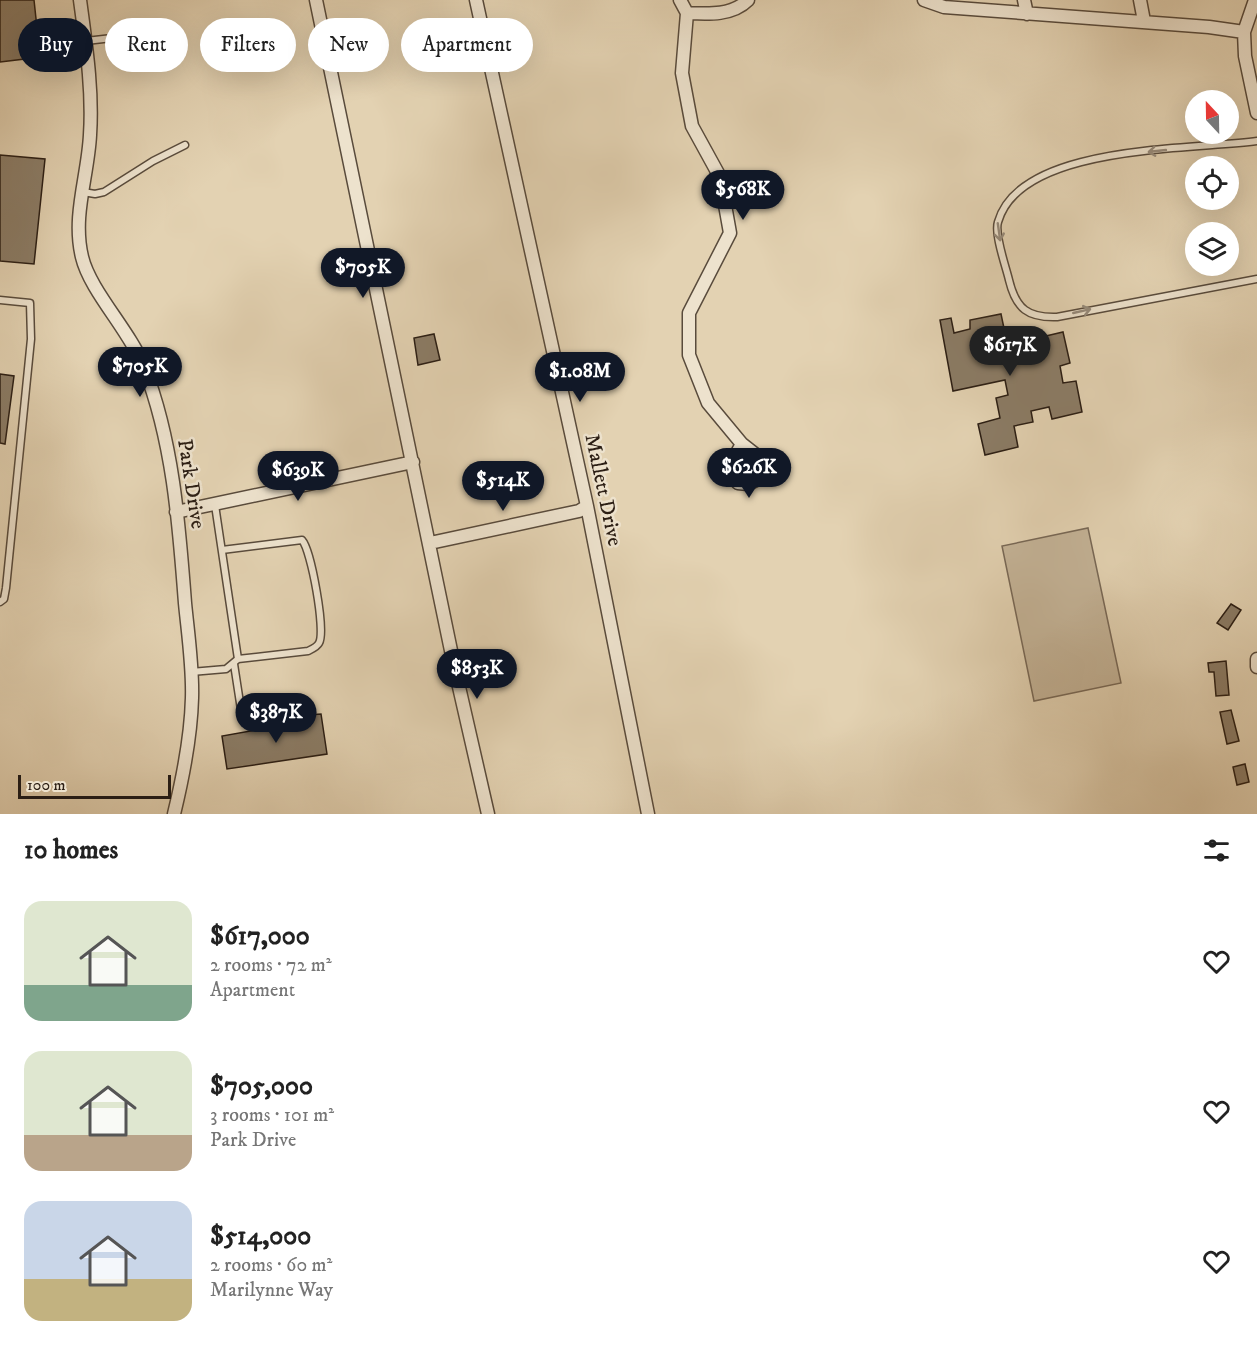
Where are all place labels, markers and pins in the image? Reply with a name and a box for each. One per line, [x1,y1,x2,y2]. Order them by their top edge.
pin: $568K [701,170,785,221]
pin: $705K [321,248,405,299]
pin: $617K [968,326,1052,377]
pin: $705K [98,347,182,398]
pin: $1.08M [531,352,629,403]
pin: $626K [707,448,791,499]
pin: $639K [256,451,340,502]
pin: $514K [461,461,545,512]
pin: $853K [435,649,519,700]
pin: $387K [234,693,318,744]

